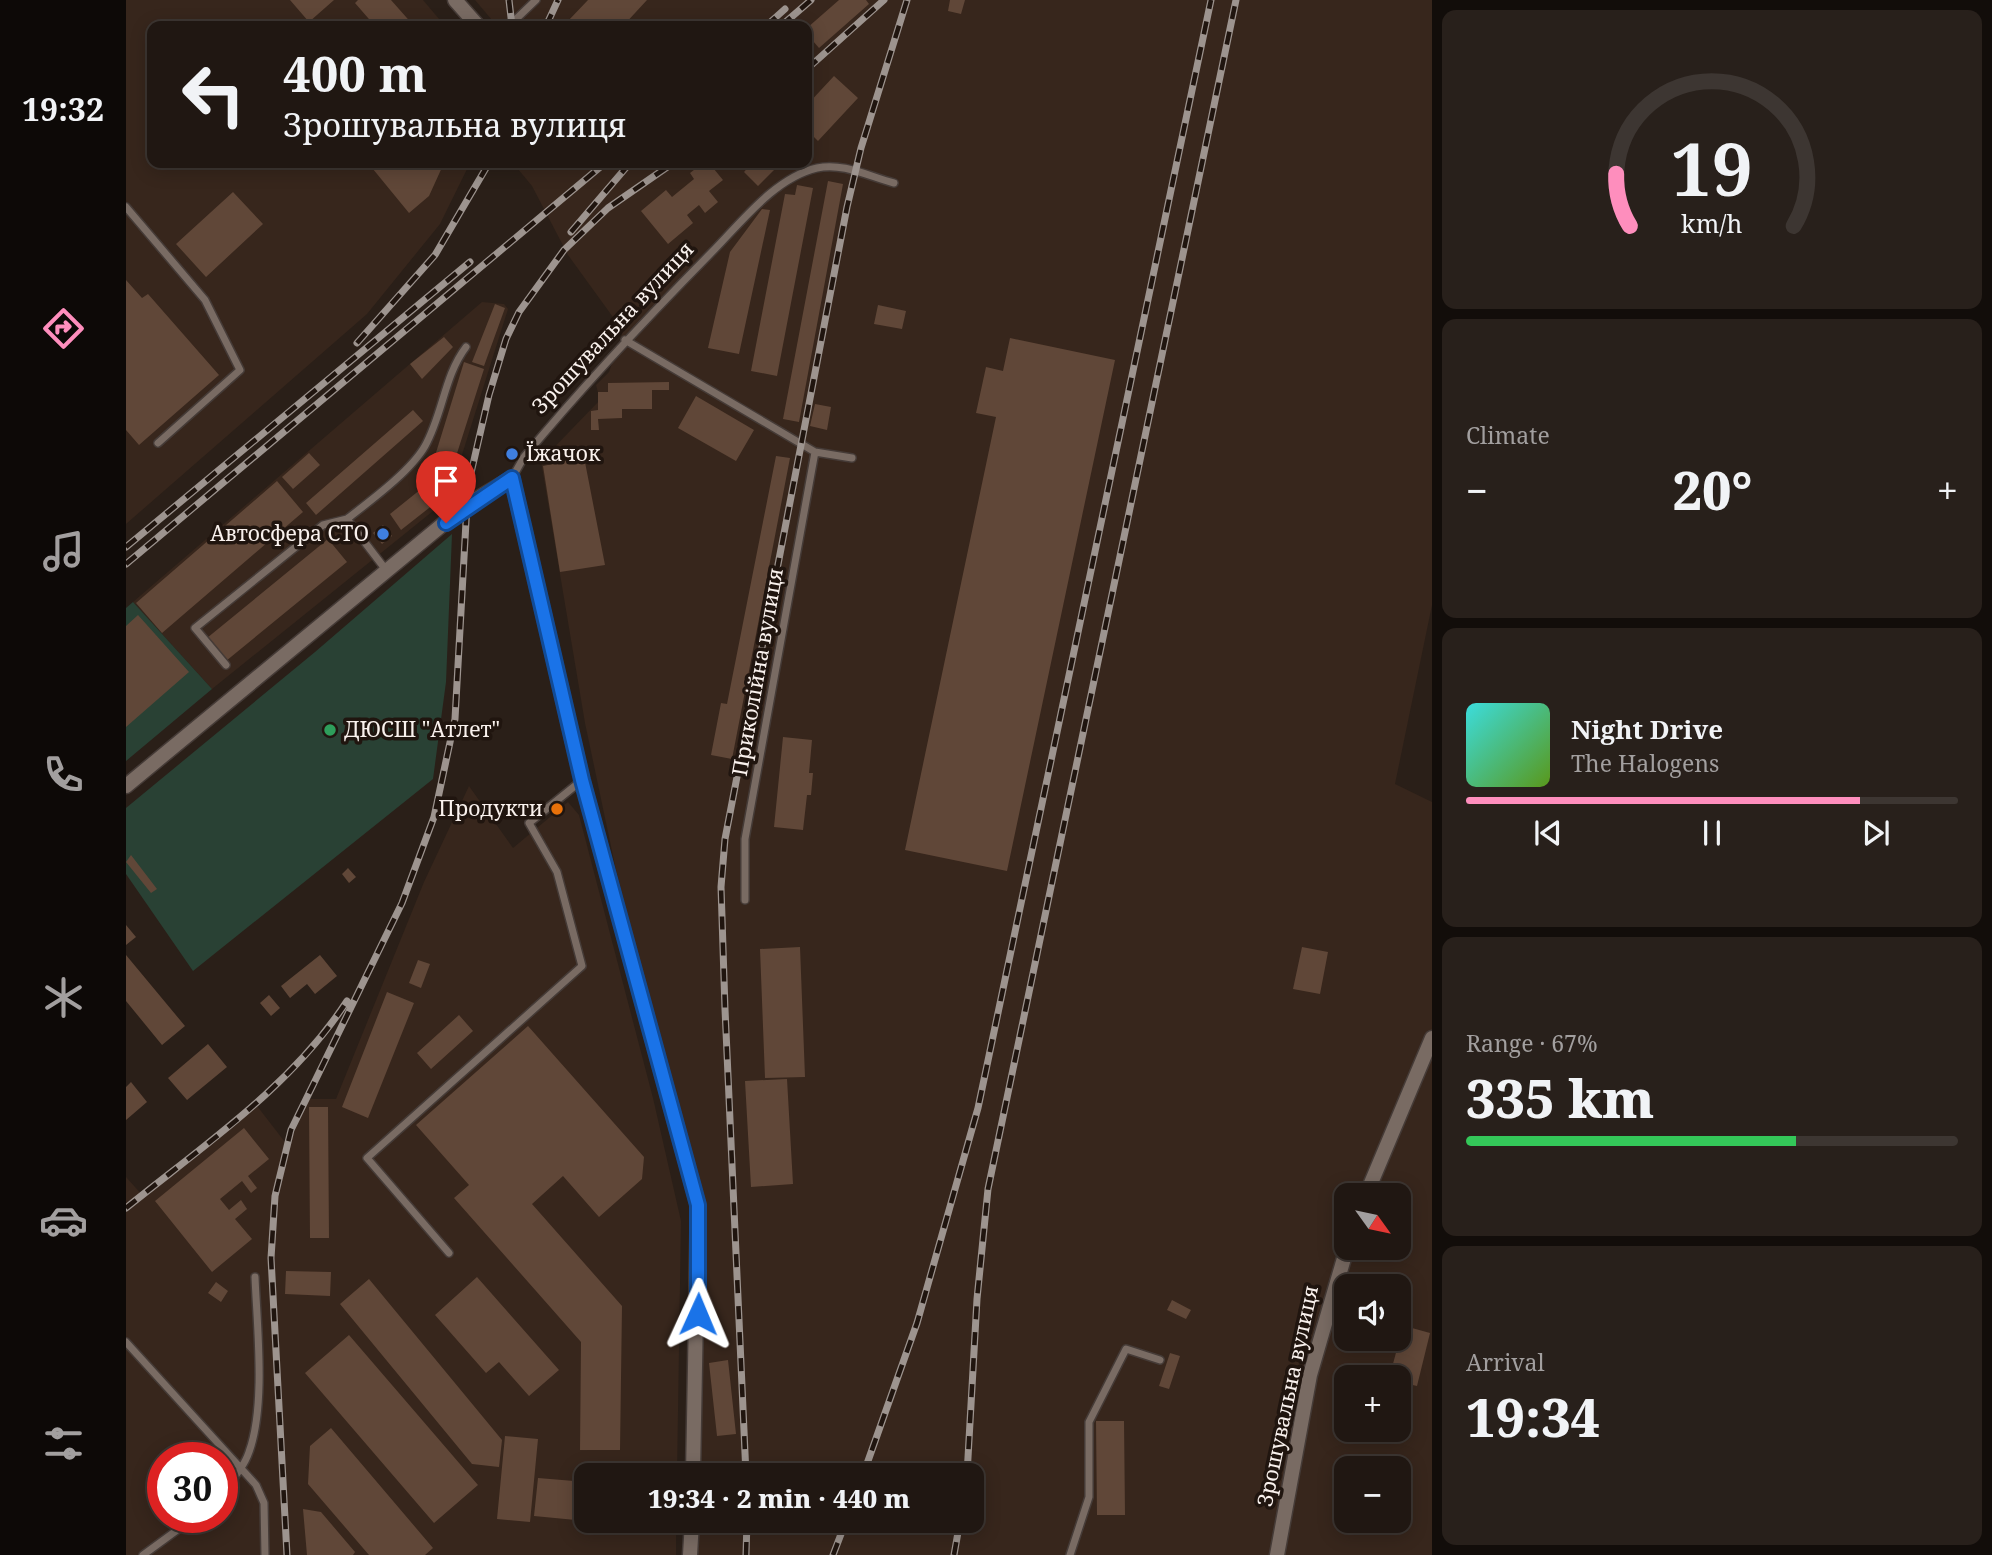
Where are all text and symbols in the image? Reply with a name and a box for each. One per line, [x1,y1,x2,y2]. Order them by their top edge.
text: 400 m [283,40,427,106]
icon: left [168,49,259,140]
text: 19:32 [22,87,104,130]
text: Зрошувальна вулиця [283,103,627,146]
text: 19 [1671,118,1753,217]
text: km/h [1681,205,1743,239]
street label: Зрошувальна вулиця [525,235,699,419]
icon: directions [39,304,88,353]
text: Climate [1466,419,1550,451]
place label: Їжачок [526,439,601,467]
marker: Їжачок [504,446,520,462]
pin [416,451,476,523]
text: 20° [1672,454,1752,525]
icon: arrive [427,462,465,500]
text: − [1466,464,1488,516]
text: + [1937,464,1958,516]
place label: Автосфера СТО [210,519,369,547]
marker: Автосфера СТО [375,526,391,542]
icon: music [39,527,88,576]
street label: Приколійна вулиця [725,566,789,778]
text: Night Drive [1571,711,1723,747]
place label: ДЮСШ "Атлет" [344,715,500,743]
marker: ДЮСШ "Атлет" [322,722,338,738]
text: The Halogens [1571,747,1719,779]
icon: phone [39,750,88,799]
place label: Продукти [438,794,543,822]
marker: Продукти [549,801,565,817]
icon: previous [1529,814,1567,852]
icon: pause [1693,814,1731,852]
icon: next [1857,814,1895,852]
icon: climate [39,973,88,1022]
text: Range · 67% [1466,1027,1598,1059]
text: 335 km [1466,1062,1654,1133]
north arrow [1334,1183,1410,1260]
map controls [1334,1183,1411,1533]
icon: car [39,1196,88,1245]
button: sound [1334,1274,1411,1351]
position arrow [661,1277,735,1351]
street label: Зрошувальна вулиця [1250,1283,1324,1509]
text: Arrival [1466,1346,1545,1378]
button: + [1334,1365,1411,1442]
text: 19:34 [1466,1381,1600,1452]
icon: filters [39,1419,88,1468]
speed limit sign: 30 [147,1442,238,1533]
button: − [1334,1456,1411,1533]
text: 19:34 · 2 min · 440 m [648,1480,910,1516]

